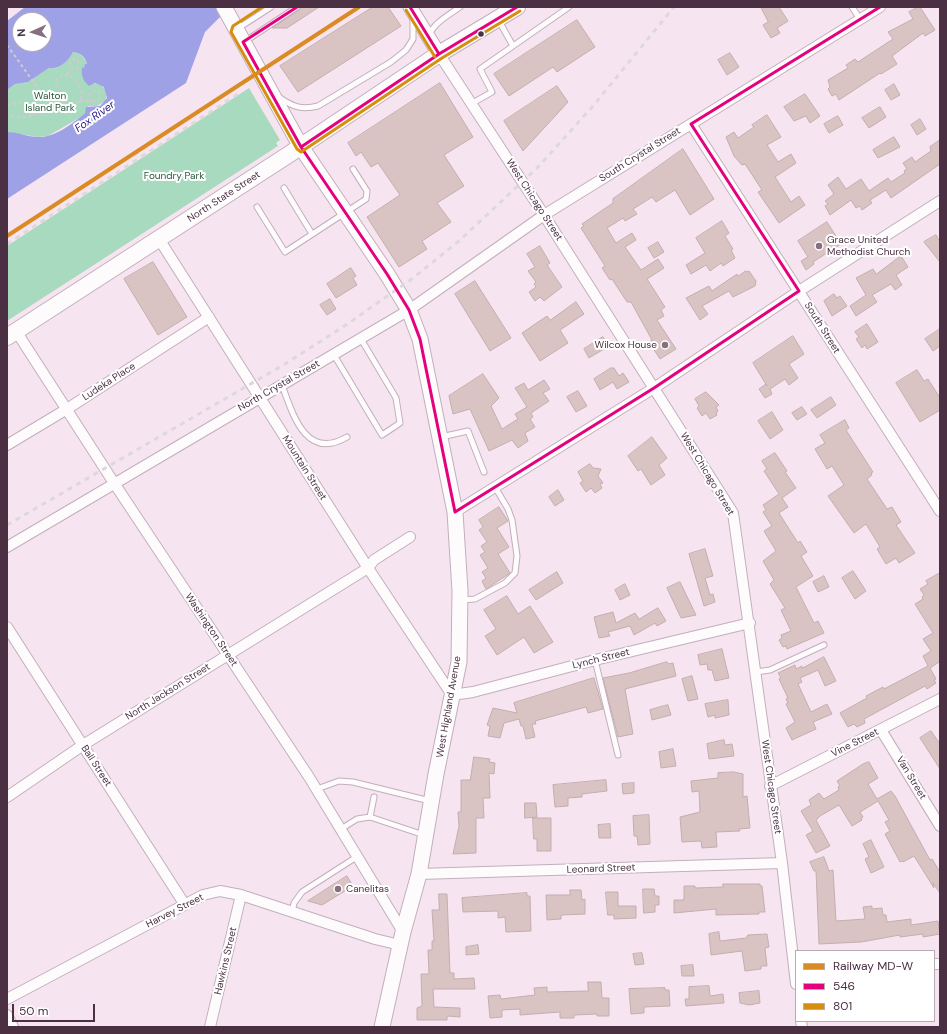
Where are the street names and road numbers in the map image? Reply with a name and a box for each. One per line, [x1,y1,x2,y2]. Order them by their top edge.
street label: South Crystal Street [597,125,683,185]
street label: West Chicago Street [503,157,565,243]
street label: North State Street [185,169,263,225]
street label: South Street [802,300,842,356]
street label: North Crystal Street [236,358,322,414]
street label: Ludeka Place [80,360,138,404]
street label: West Chicago Street [677,430,737,518]
street label: Mountain Street [279,433,329,503]
street label: Washington Street [182,591,240,669]
street label: Lynch Street [571,646,631,672]
street label: West Highland Avenue [434,655,464,759]
street label: North Jackson Street [123,661,213,723]
street label: Vine Street [829,726,881,760]
street label: West Chicago Street [758,739,784,835]
street label: Ball Street [78,743,114,789]
street label: Van Street [893,754,929,802]
street label: Leonard Street [566,862,636,876]
street label: Harvey Street [144,891,206,931]
street label: Hawkins Street [212,926,240,996]

